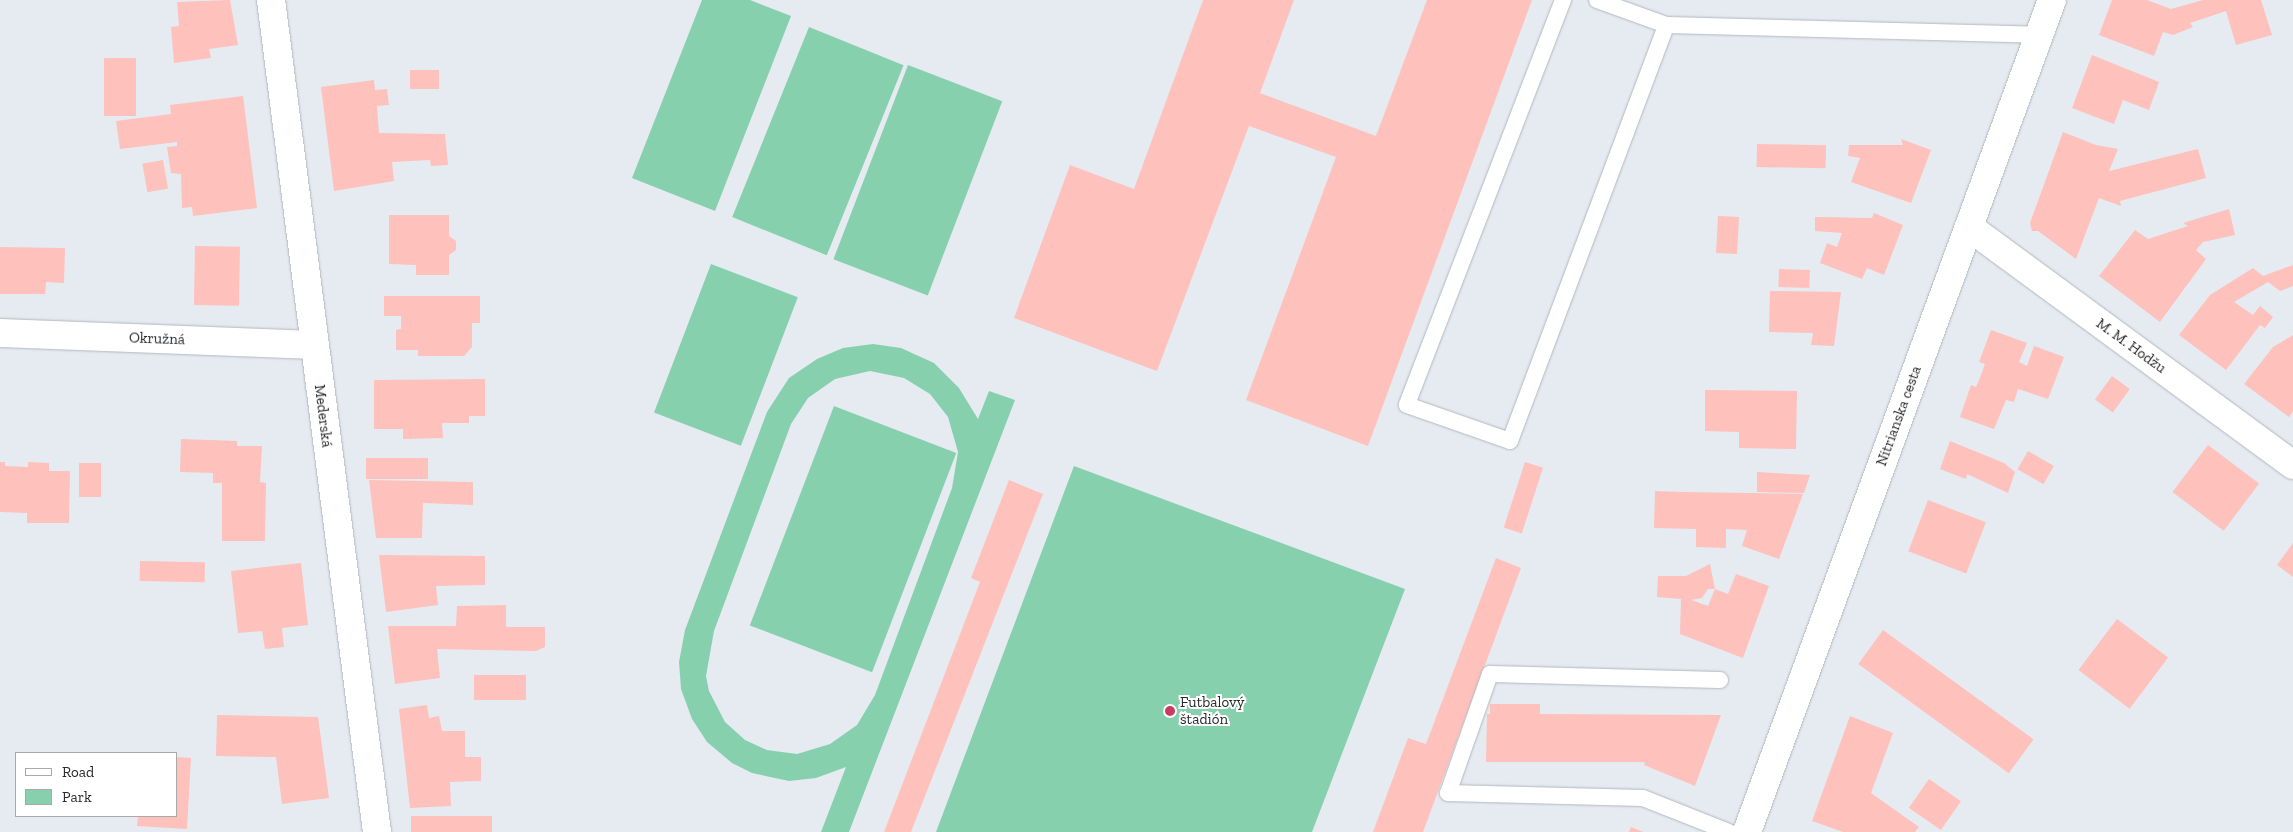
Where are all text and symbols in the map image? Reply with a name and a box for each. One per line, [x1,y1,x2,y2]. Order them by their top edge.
street label: M. M. Hodžu [2093,315,2169,377]
street label: Okružná [129,329,185,349]
street label: Nitrianska cesta [1873,363,1925,469]
street label: Mederská [310,384,336,448]
place label: Futbalový štadión [1180,693,1244,728]
marker: Futbalový štadión [1164,705,1176,717]
legend [15,752,178,817]
text: Road [62,763,94,781]
text: Park [62,788,92,806]

